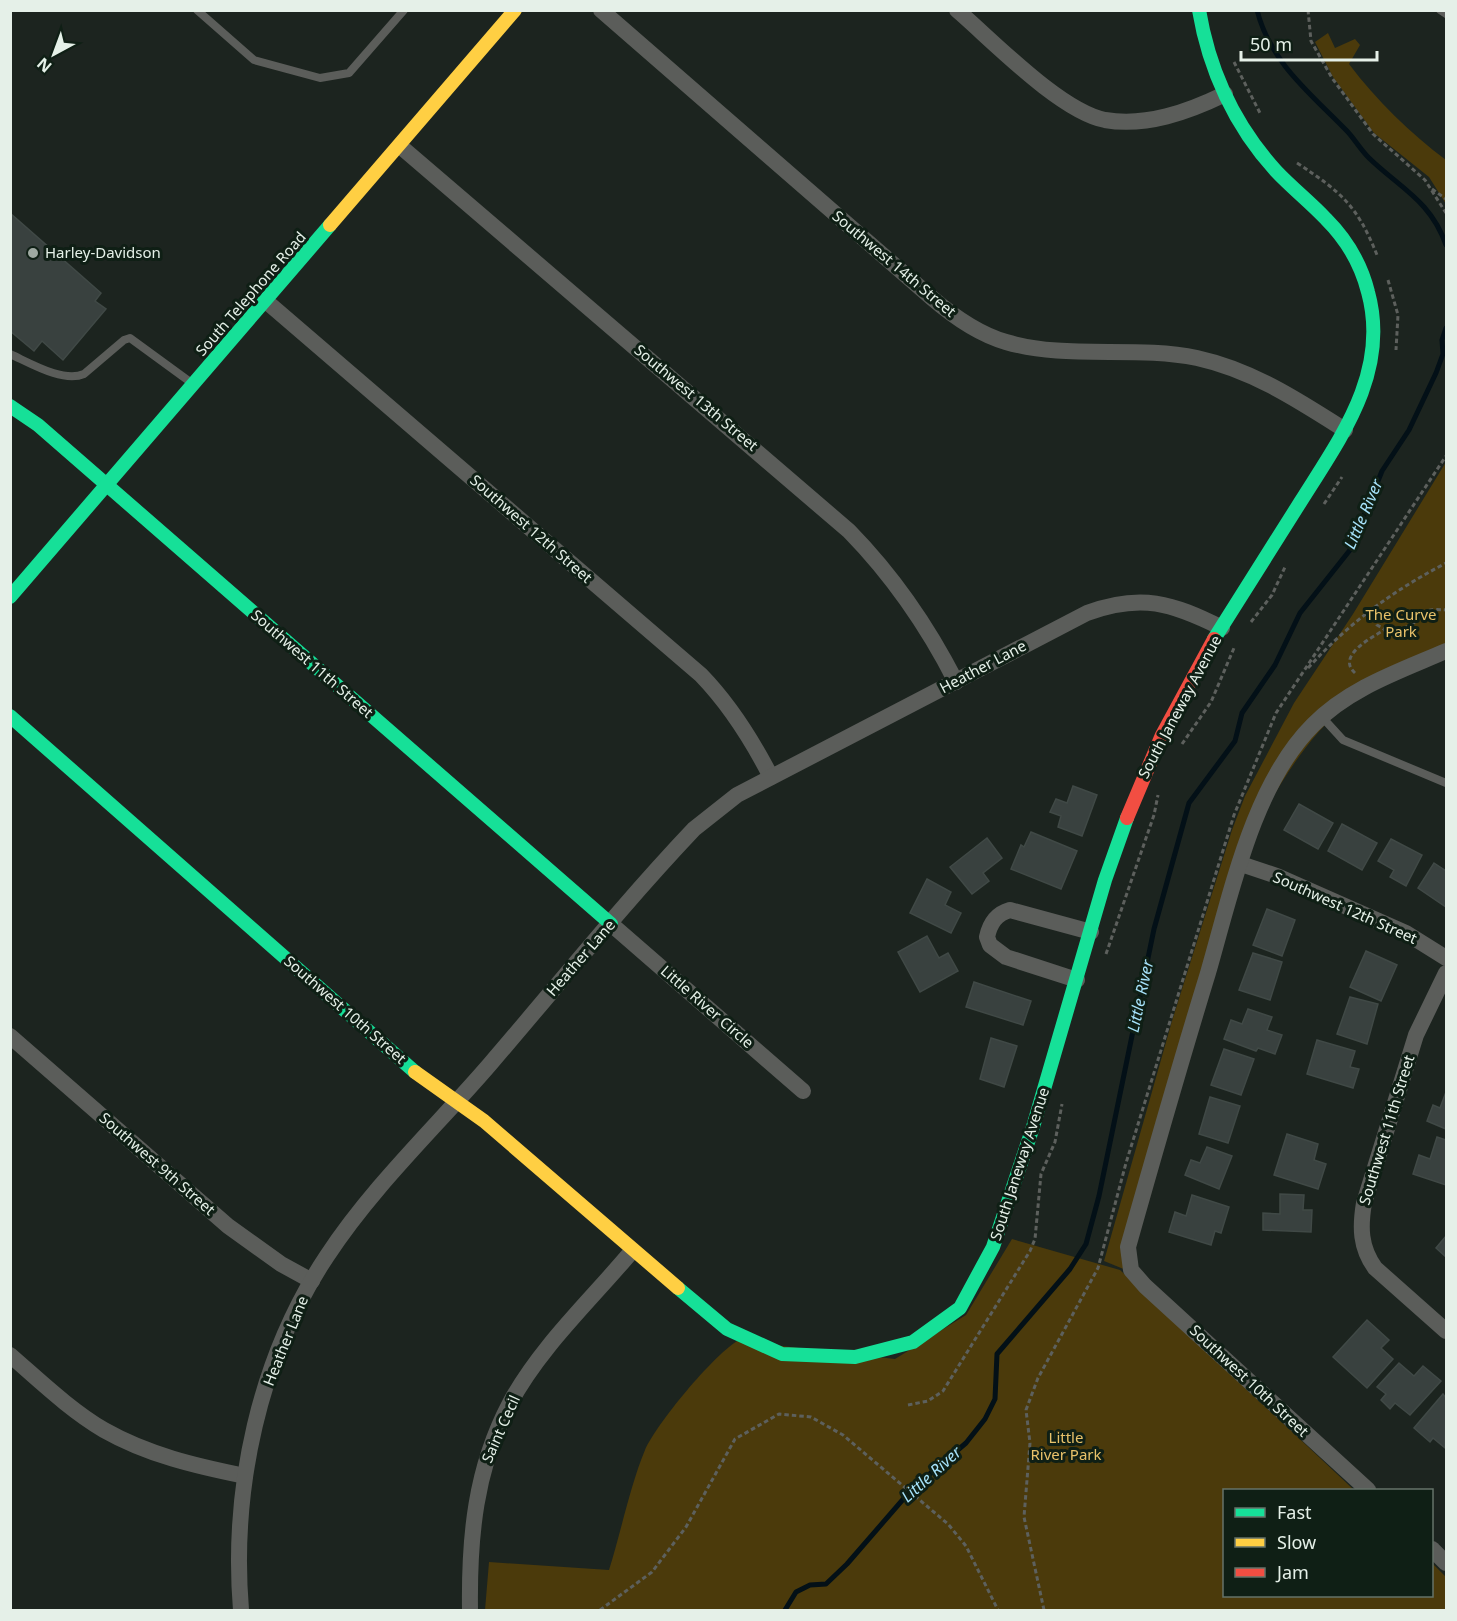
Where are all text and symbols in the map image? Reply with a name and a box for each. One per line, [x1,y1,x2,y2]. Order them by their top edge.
north arrow [24,24,84,84]
scale bar [1241,24,1378,62]
text: 50 m [1250,32,1292,56]
text: N [32,53,56,78]
street label: Southwest 14th Street [829,206,961,321]
street label: South Telephone Road [191,227,310,360]
place label: Harley-Davidson [45,242,161,262]
marker: Harley-Davidson [26,246,40,260]
street label: Southwest 13th Street [631,340,763,455]
street label: Southwest 12th Street [466,470,597,587]
water label: Little River [1338,475,1388,552]
park label: The Curve Park [1366,604,1437,641]
street label: Southwest 11th Street [247,605,378,722]
street label: South Janeway Avenue [1133,631,1225,782]
street label: Heather Lane [936,635,1029,697]
street label: Southwest 12th Street [1270,866,1421,948]
street label: Heather Lane [541,915,619,1000]
street label: Southwest 10th Street [280,951,411,1068]
water label: Little River [1122,957,1159,1034]
street label: Little River Circle [657,960,758,1052]
street label: Southwest 11th Street [1354,1052,1419,1207]
street label: South Janeway Avenue [985,1085,1053,1243]
street label: Southwest 9th Street [96,1107,220,1219]
street label: Heather Lane [258,1293,312,1389]
street label: Southwest 10th Street [1186,1320,1314,1441]
street label: Saint Cecil [476,1392,524,1466]
park label: Little River Park [1030,1427,1102,1464]
water label: Little River [896,1441,966,1507]
legend [1223,1489,1433,1597]
text: Fast [1277,1500,1312,1524]
text: Slow [1277,1530,1316,1554]
text: Jam [1275,1560,1309,1584]

